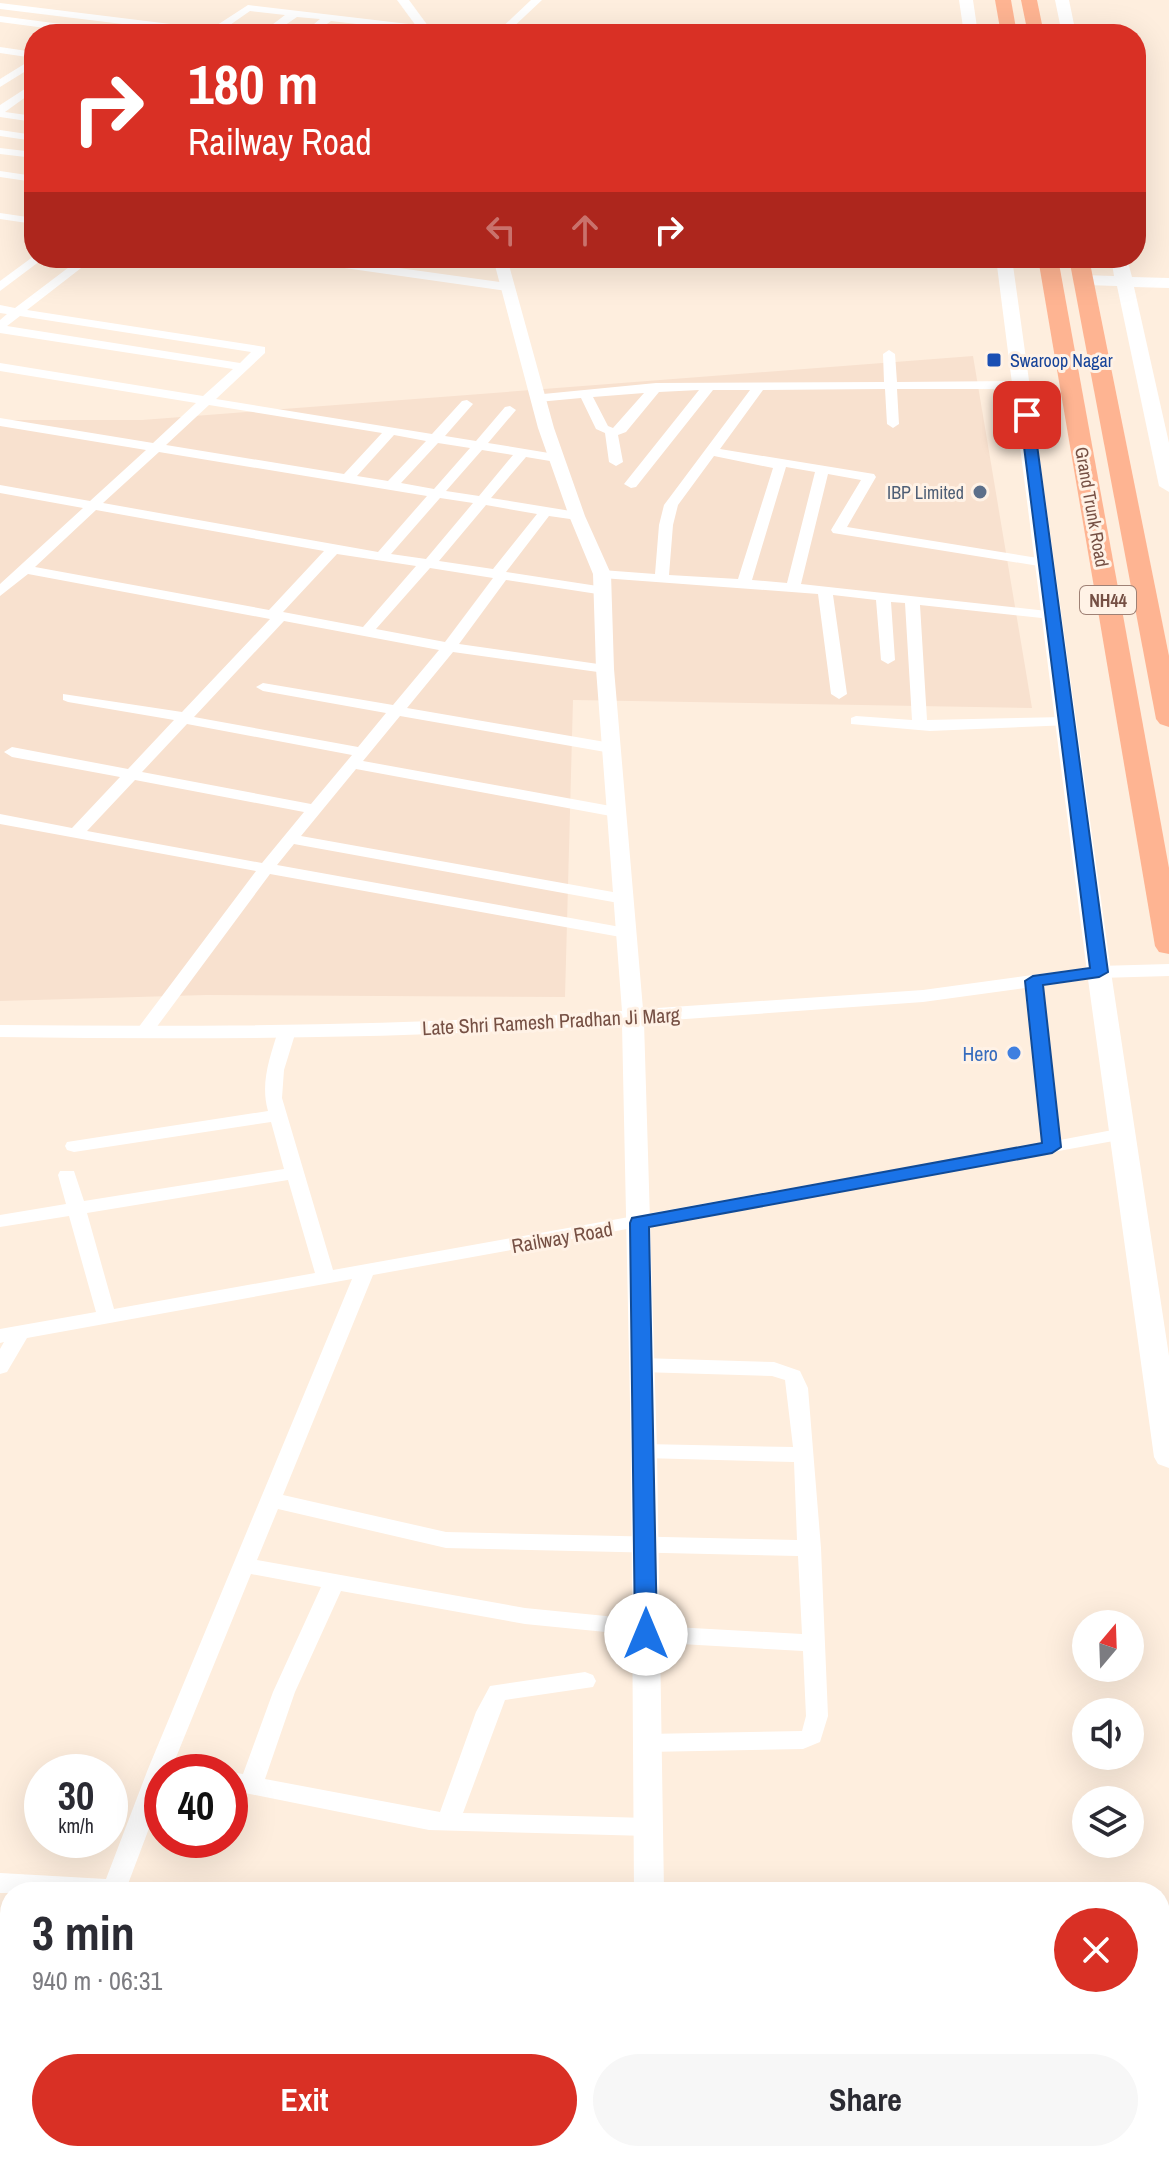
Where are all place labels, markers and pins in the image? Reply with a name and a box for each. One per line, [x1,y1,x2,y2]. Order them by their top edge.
place label: Swaroop Nagar [1010,348,1113,373]
marker: Swaroop Nagar [985,351,1003,369]
pin [993,381,1061,449]
place label: IBP Limited [887,480,964,505]
marker: IBP Limited [971,483,989,501]
place label: Hero [962,1040,998,1067]
marker: Hero [1005,1044,1023,1062]

